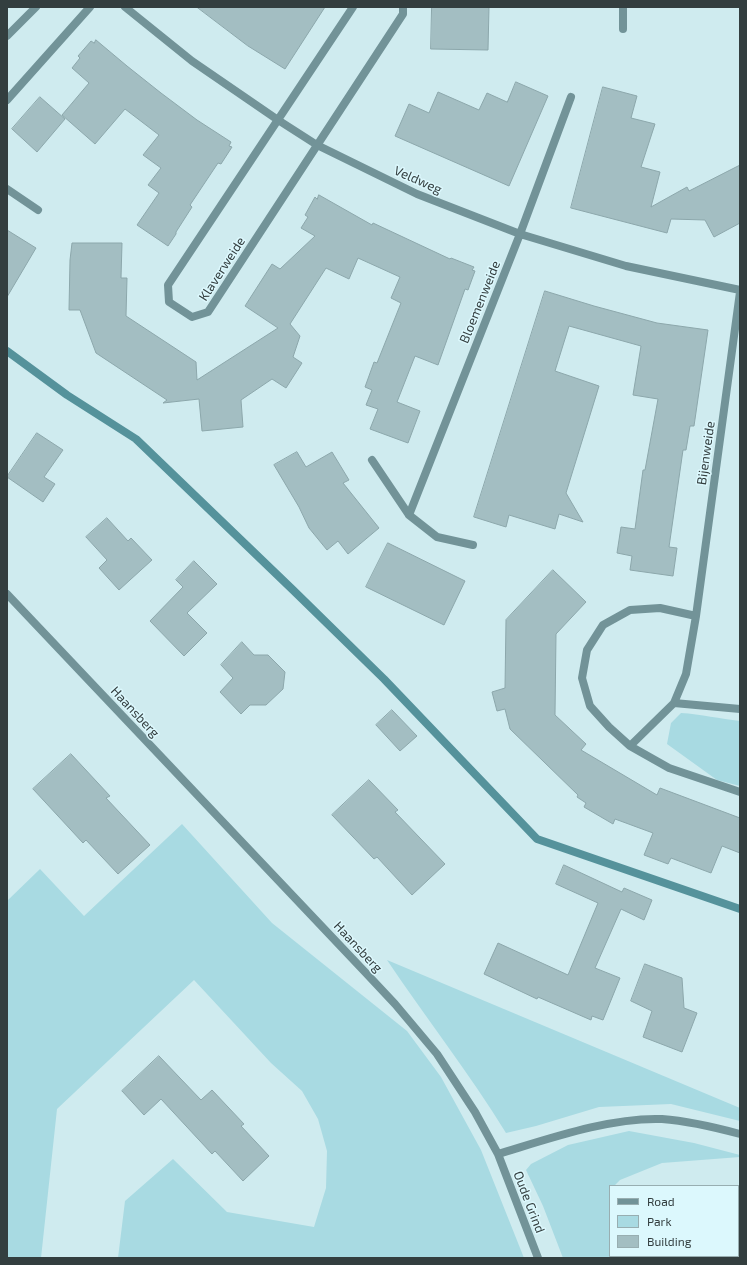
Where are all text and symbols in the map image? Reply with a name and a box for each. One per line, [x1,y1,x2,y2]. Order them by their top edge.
street label: Veldweg [392,163,444,197]
street label: Klaverweide [196,234,248,304]
street label: Bloemenweide [456,259,504,345]
street label: Bijenweide [694,420,718,486]
street label: Haansberg [107,683,163,741]
street label: Haansberg [330,918,386,976]
street label: Oude Grind [510,1169,548,1235]
legend [609,1185,739,1257]
text: Road [647,1194,675,1208]
text: Park [647,1214,672,1228]
text: Building [647,1234,691,1248]

